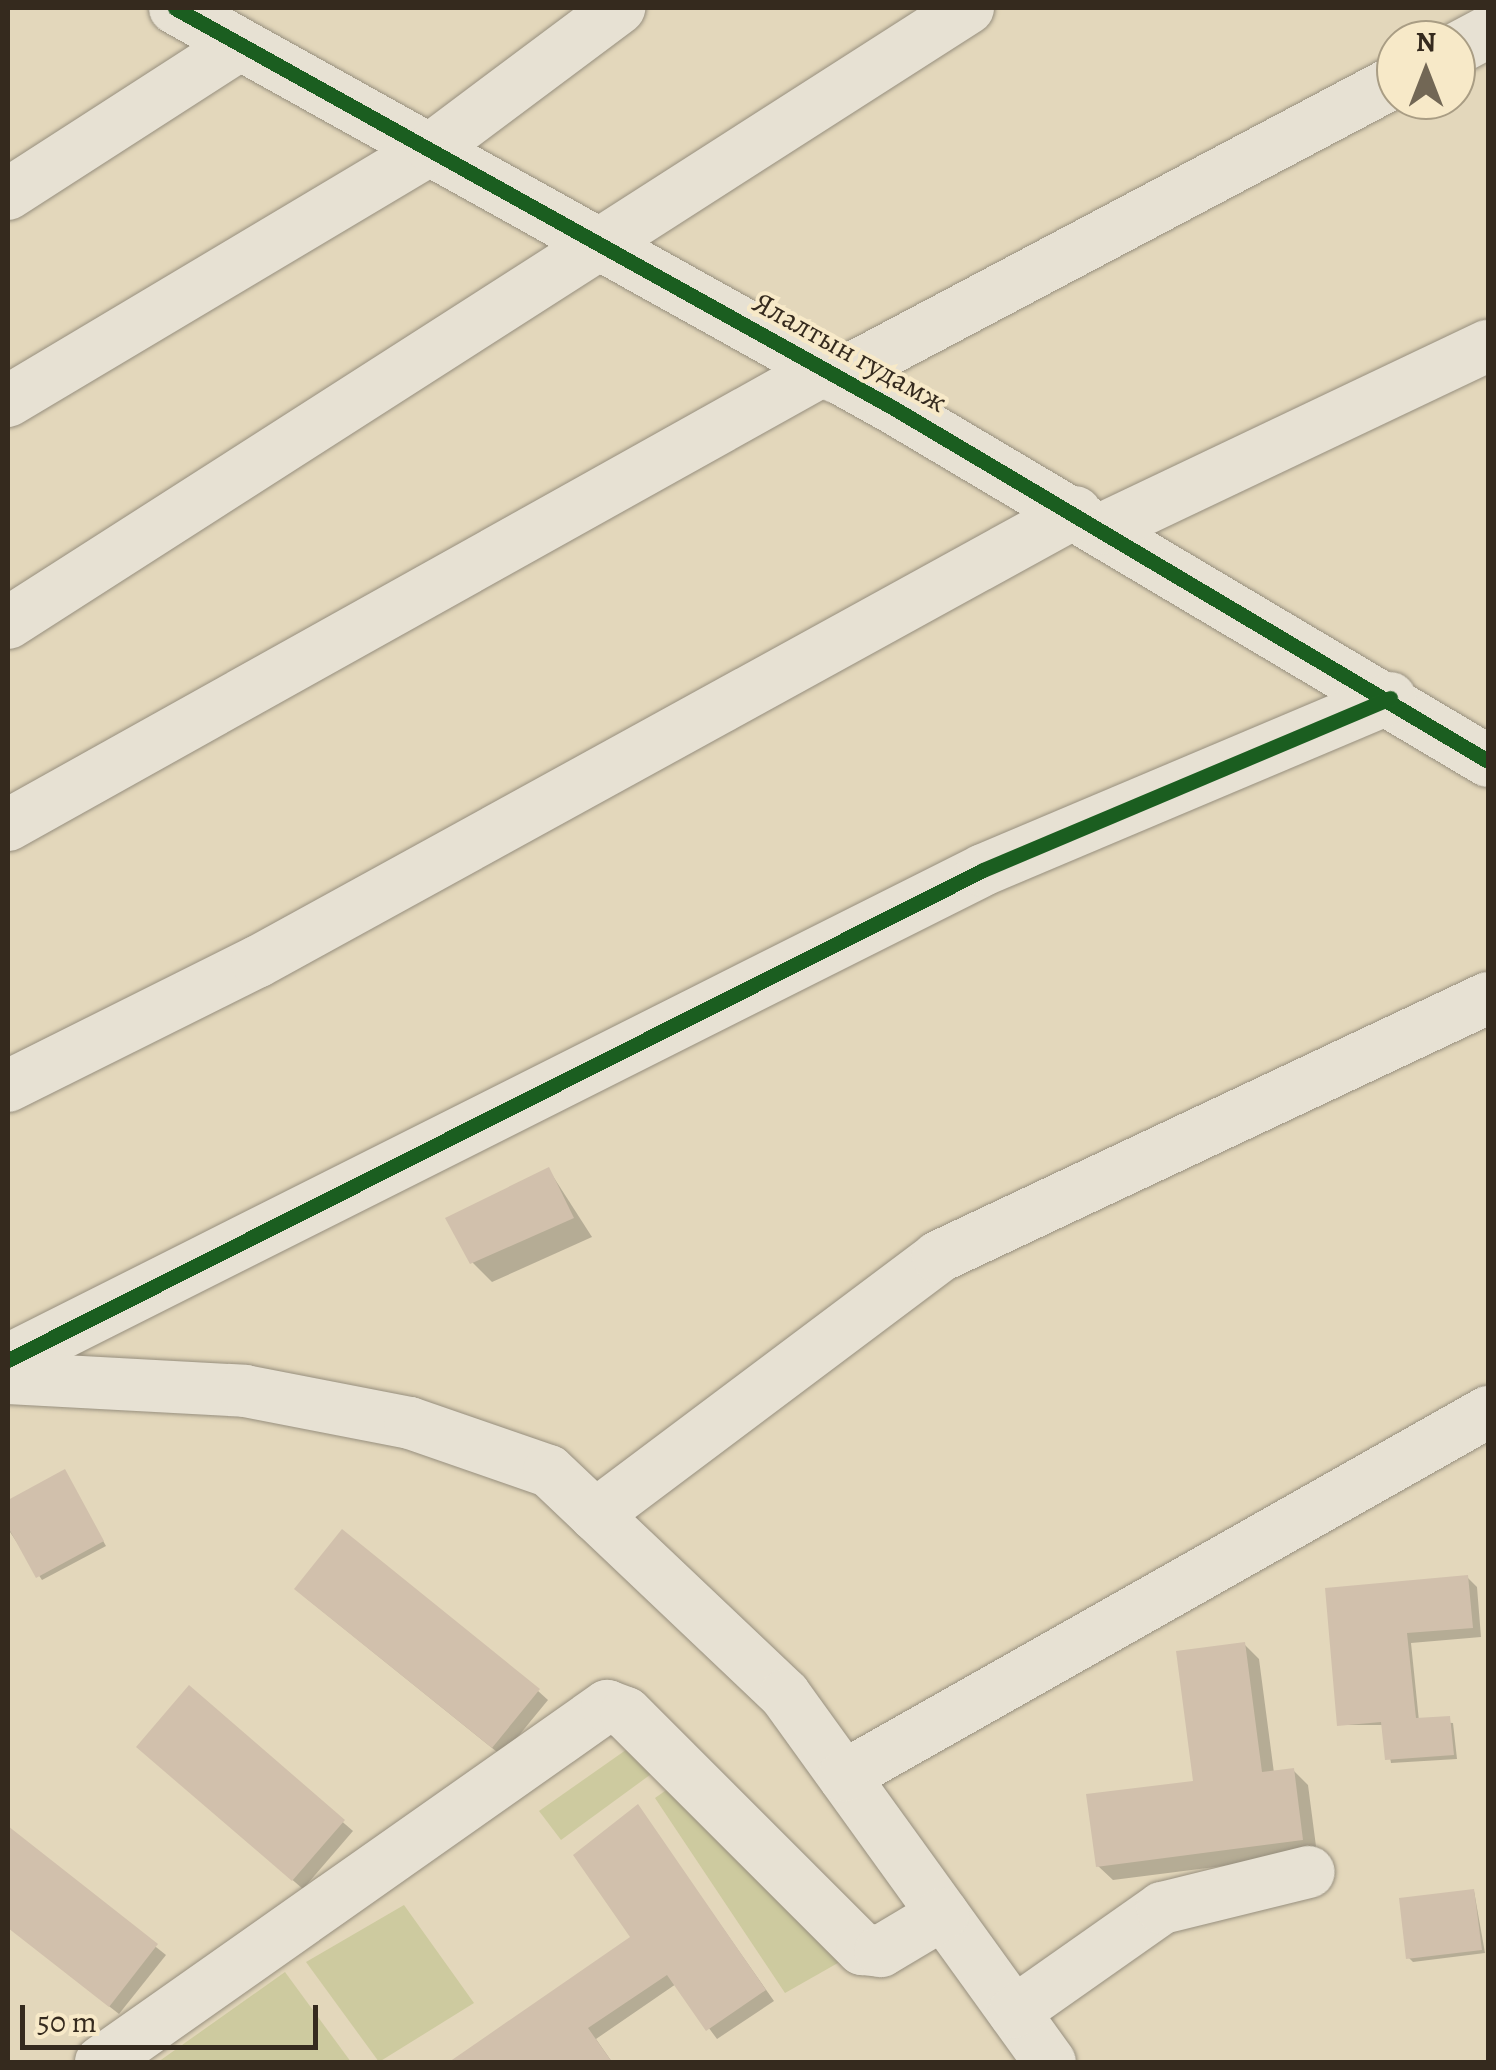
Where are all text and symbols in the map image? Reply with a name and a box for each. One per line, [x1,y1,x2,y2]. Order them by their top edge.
north arrow [1376,20,1476,120]
text: N [1416,23,1436,61]
street label: Ялалтын гудамж [747,284,953,420]
scale bar [25,1985,322,2047]
text: 50 m [37,2002,97,2042]

